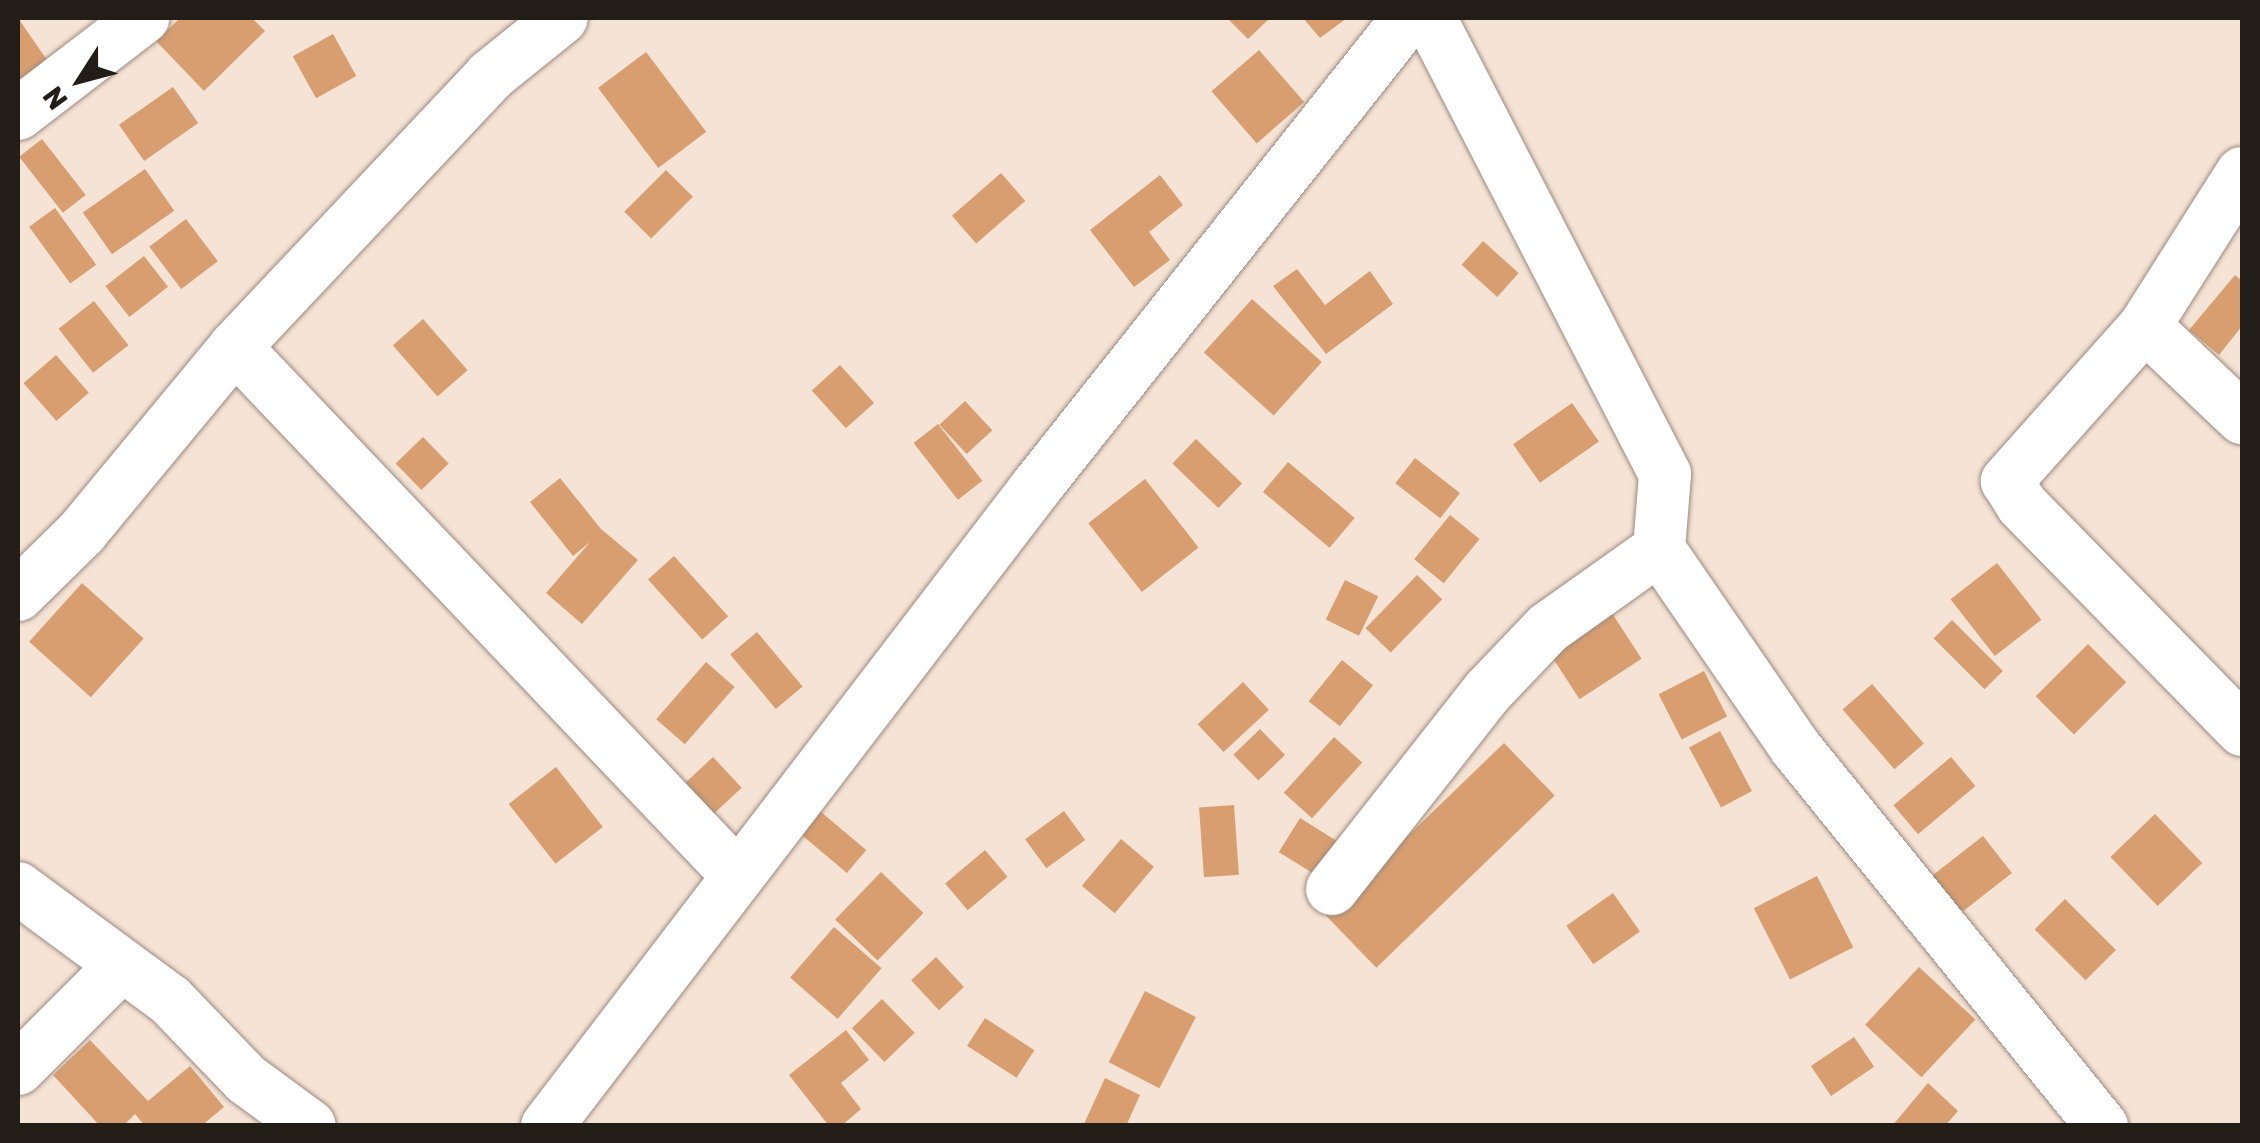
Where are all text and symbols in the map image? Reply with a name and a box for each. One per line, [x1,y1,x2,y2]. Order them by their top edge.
north arrow [30,30,130,130]
text: N [36,80,75,116]

